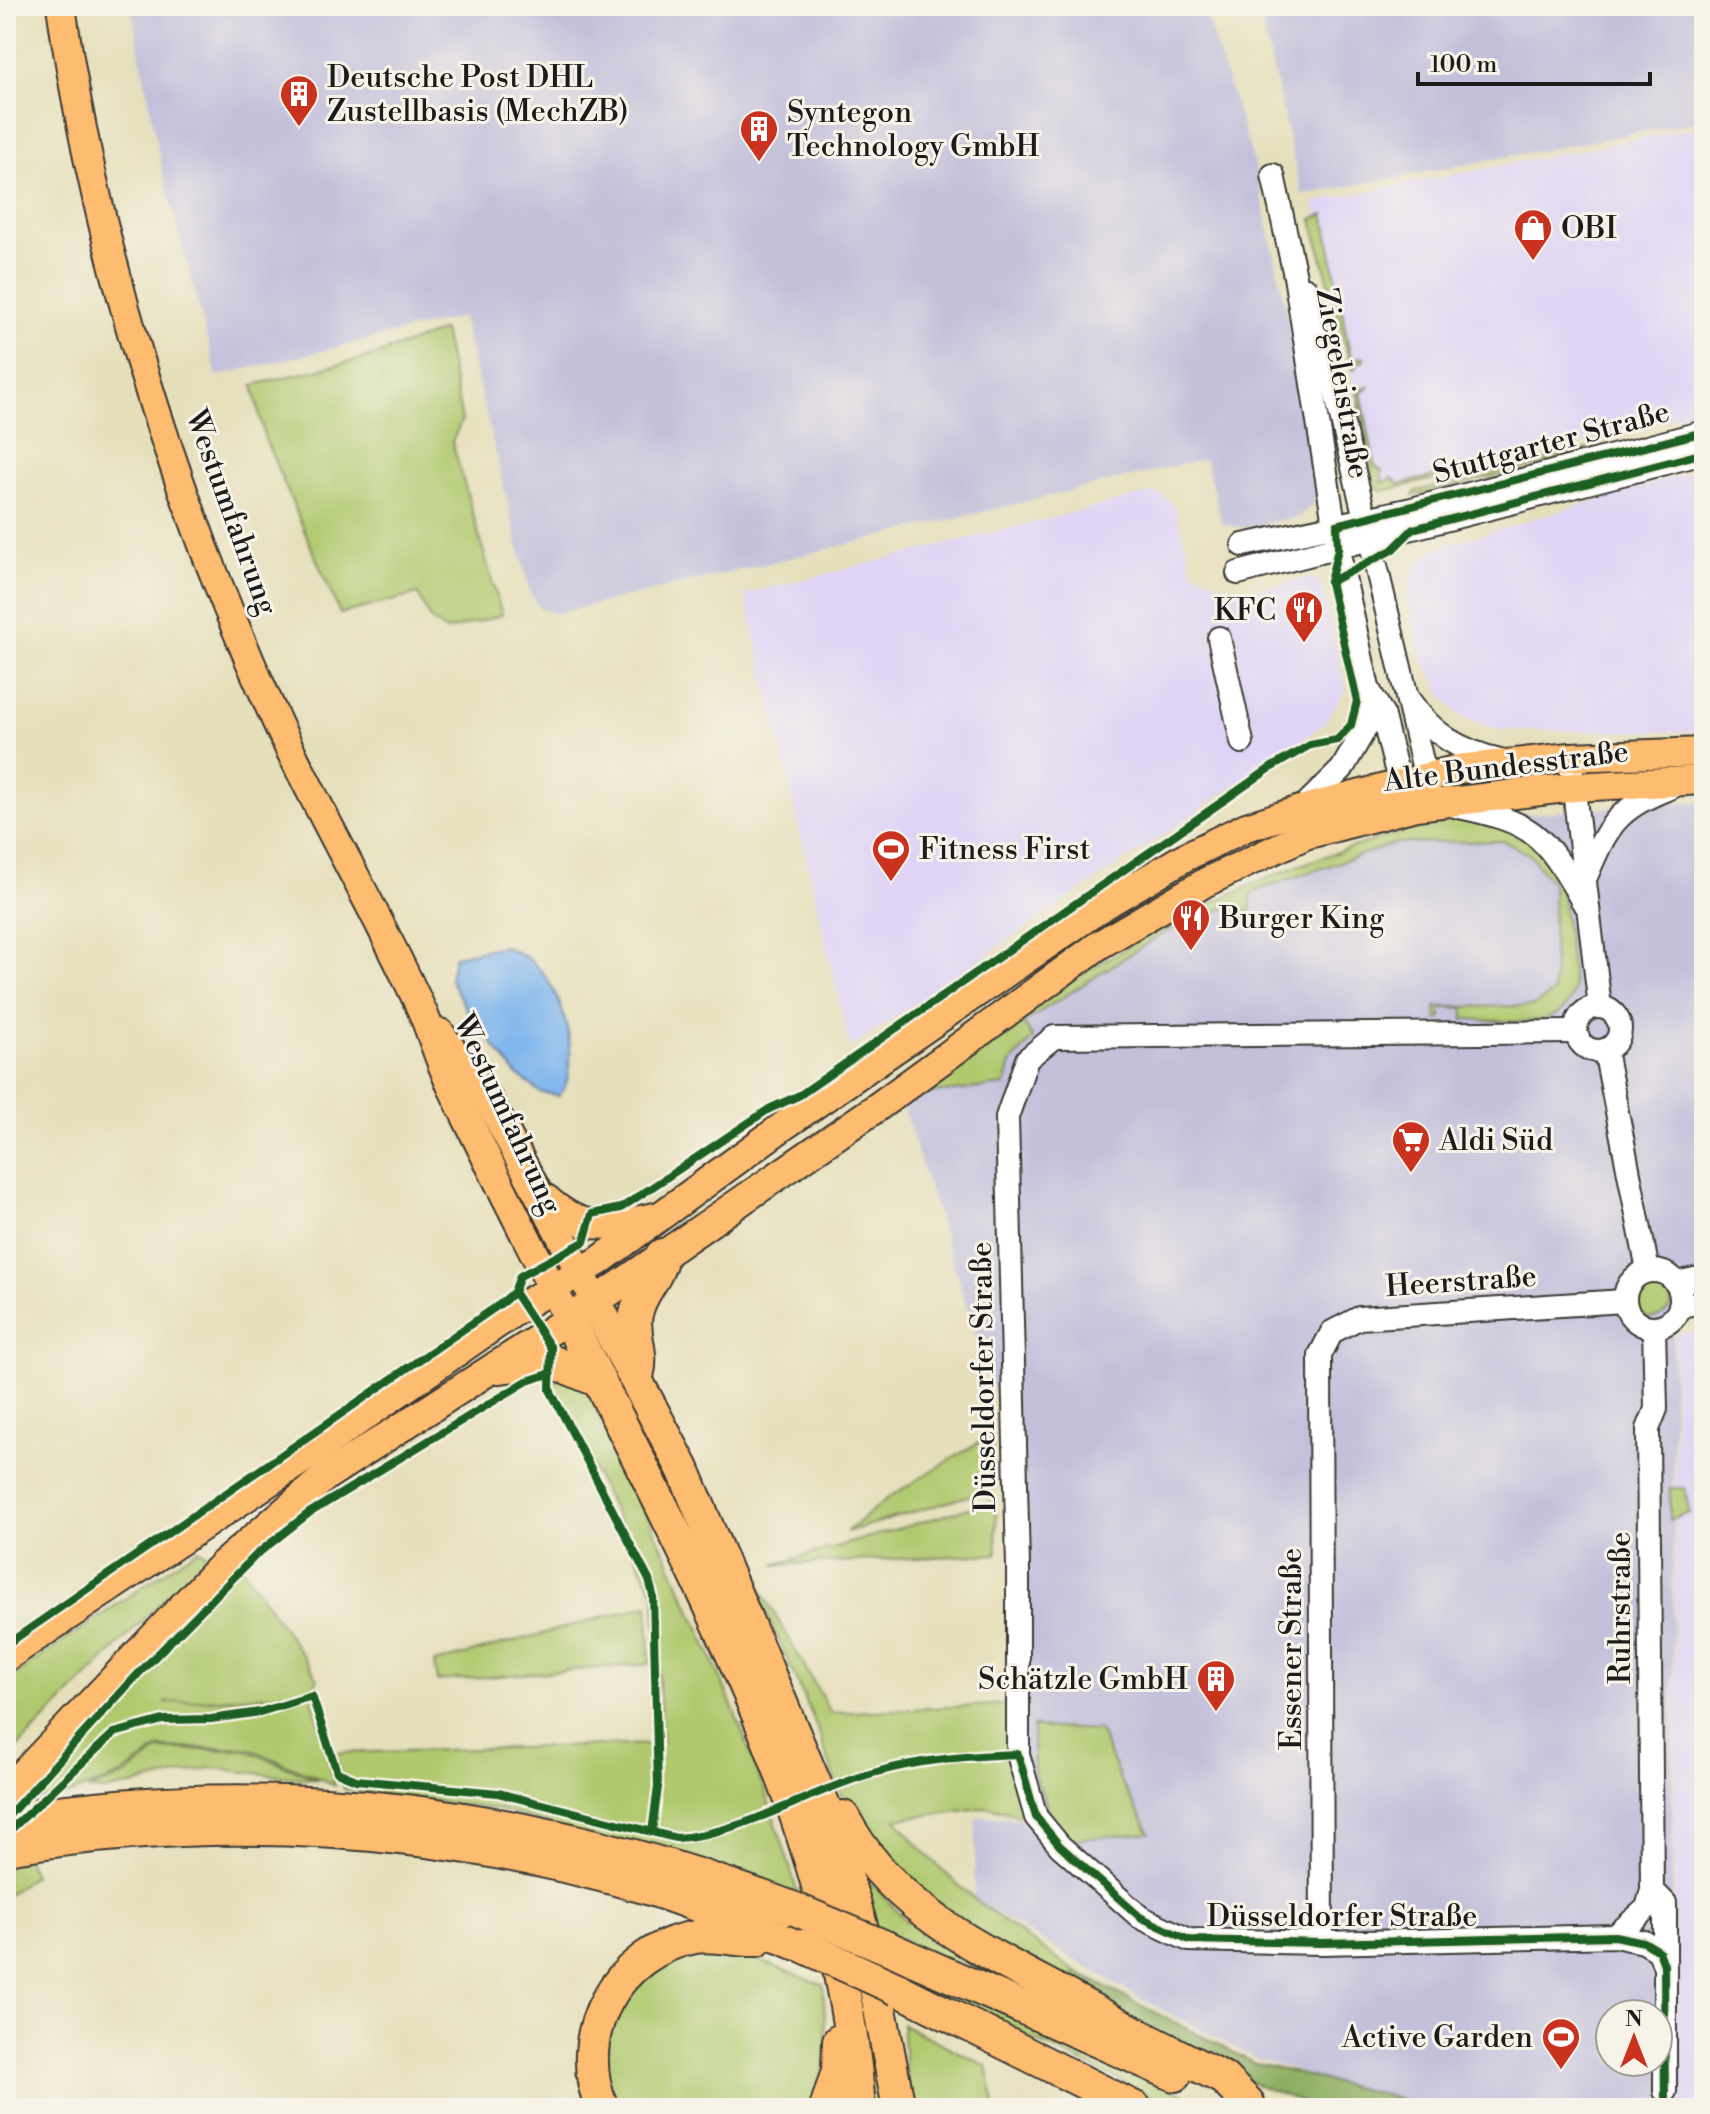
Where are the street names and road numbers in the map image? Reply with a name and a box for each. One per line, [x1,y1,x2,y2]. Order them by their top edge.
street label: Ziegeleistraße [1307,285,1377,481]
street label: Stuttgarter Straße [1429,393,1674,493]
street label: Westumfahrung [176,403,286,621]
street label: Alte Bundesstraße [1380,733,1631,801]
street label: Westumfahrung [444,1008,570,1221]
street label: Düsseldorfer Straße [963,1241,1005,1513]
street label: Heerstraße [1384,1258,1538,1306]
street label: Ruhrstraße [1602,1532,1640,1684]
street label: Essener Straße [1273,1548,1311,1750]
street label: Düsseldorfer Straße [1207,1898,1477,1936]

